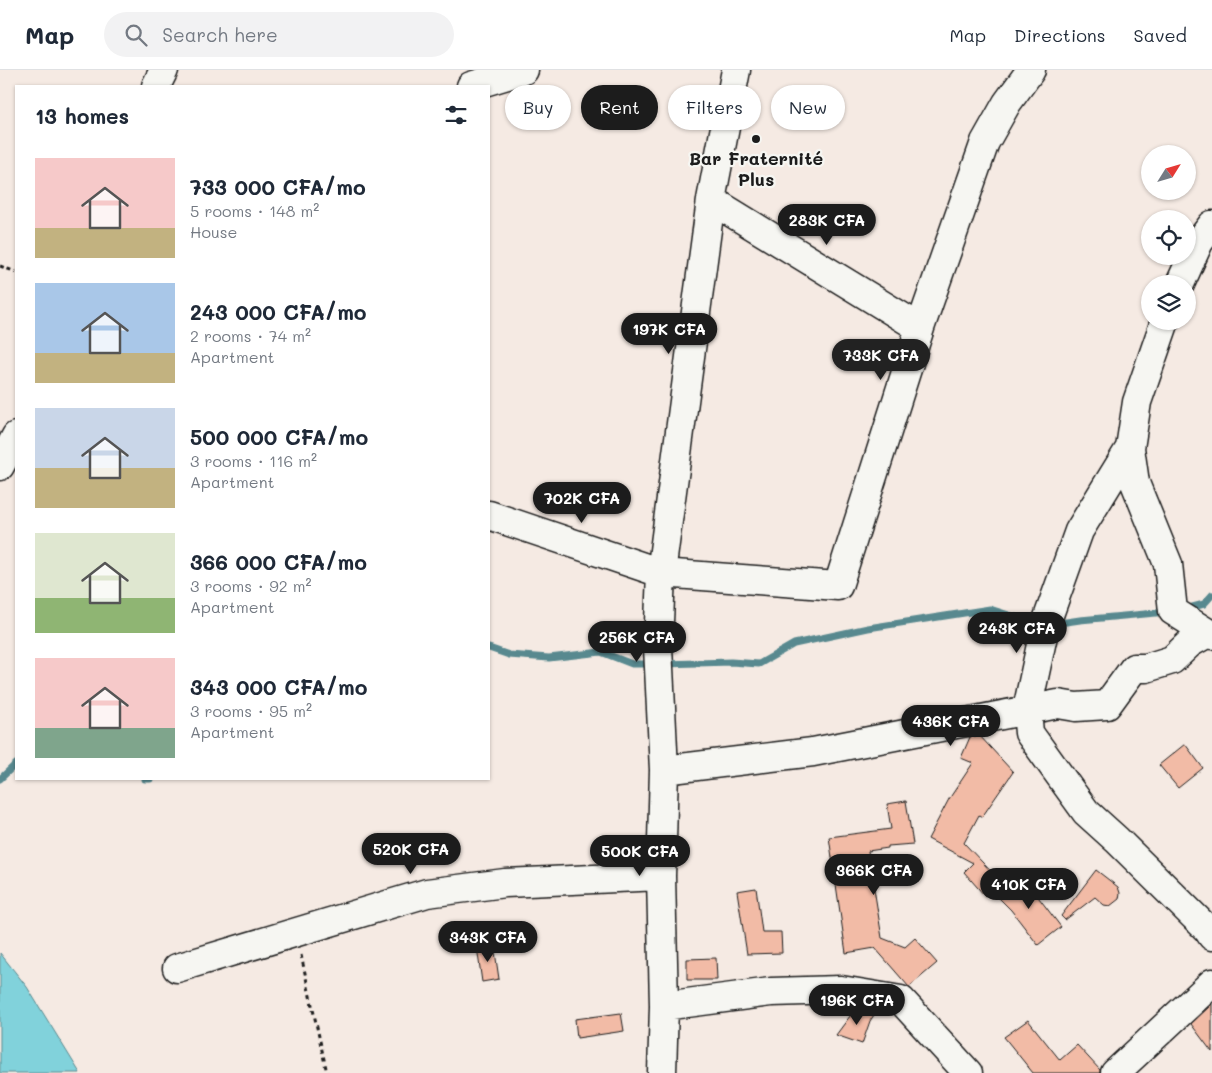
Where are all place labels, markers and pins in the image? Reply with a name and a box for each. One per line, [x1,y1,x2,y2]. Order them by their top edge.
marker: Bar Fraternité Plus [750,133,762,145]
place label: Bar Fraternité Plus [689,146,823,191]
pin: 283K CFA [775,204,879,246]
pin: 197K CFA [617,312,721,355]
pin: 733K CFA [829,338,933,381]
pin: 702K CFA [530,482,634,524]
pin: 243K CFA [965,612,1069,654]
pin: 256K CFA [585,620,689,663]
pin: 436K CFA [899,704,1003,747]
pin: 520K CFA [359,832,463,875]
pin: 500K CFA [588,834,692,877]
pin: 366K CFA [822,854,926,896]
pin: 410K CFA [977,868,1081,910]
pin: 343K CFA [436,920,540,963]
pin: 196K CFA [805,984,909,1026]

